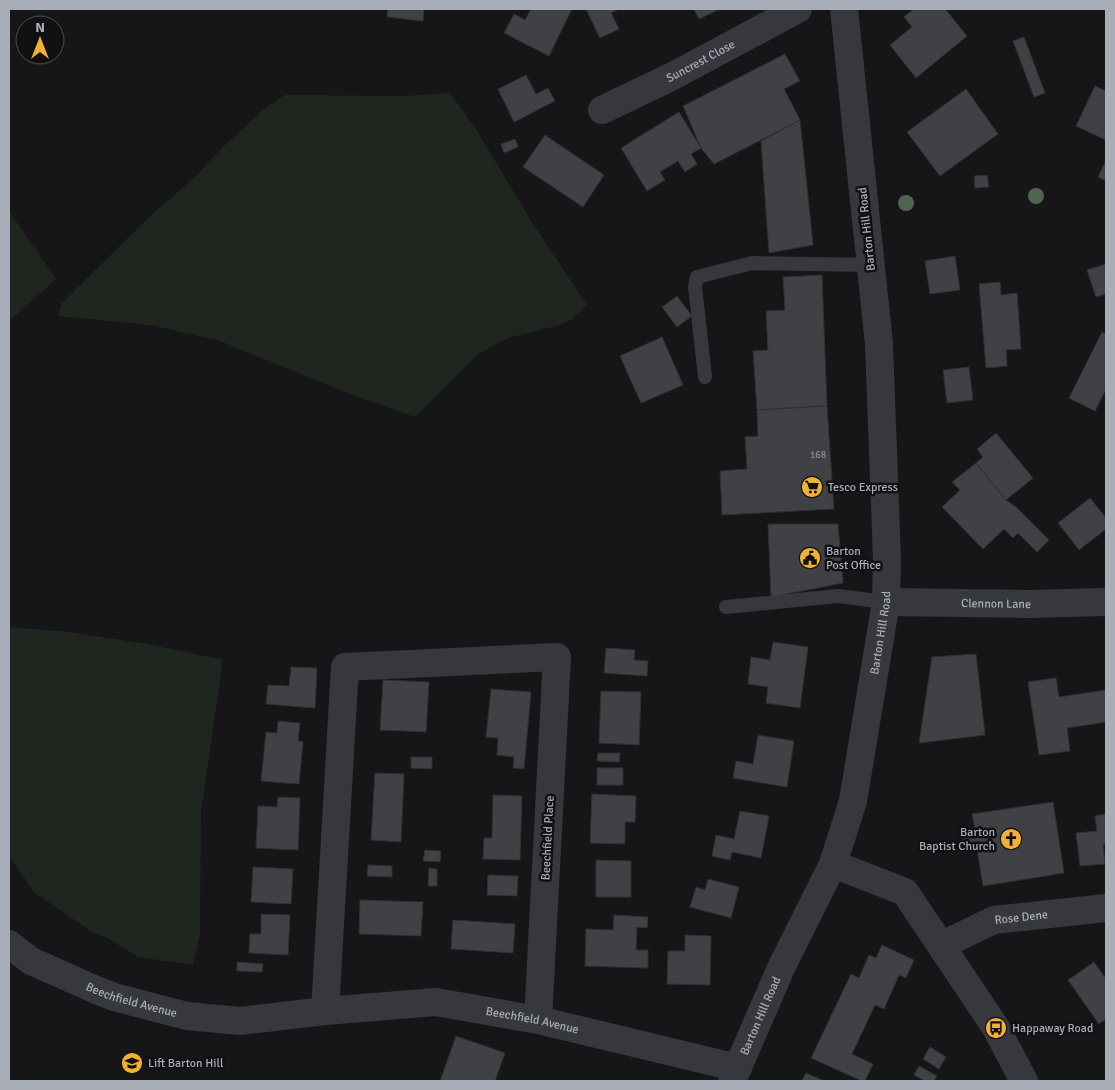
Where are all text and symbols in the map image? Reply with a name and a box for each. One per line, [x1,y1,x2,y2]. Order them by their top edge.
north arrow [15,15,65,65]
text: N [35,19,45,36]
street label: Suncrest Close [664,37,738,86]
street label: Barton Hill Road [855,186,879,272]
house number: 168 [810,449,826,461]
supermarket icon: Tesco Express [800,475,824,499]
place label: Tesco Express [828,480,898,495]
place label: Barton Post Office [826,544,881,573]
public building icon: Barton Post Office [798,546,822,570]
street label: Barton Hill Road [867,591,894,676]
street label: Clennon Lane [961,596,1031,612]
street label: Beechfield Place [538,795,558,881]
place label: Barton Baptist Church [919,825,995,854]
church icon: Barton Baptist Church [999,827,1023,851]
street label: Rose Dene [994,907,1049,927]
street label: Barton Hill Road [737,974,784,1057]
street label: Beechfield Avenue [84,979,179,1021]
street label: Beechfield Avenue [485,1003,580,1037]
bus stop icon: Happaway Road [984,1016,1008,1040]
place label: Happaway Road [1012,1021,1093,1036]
school or university icon: Lift Barton Hill [120,1051,144,1075]
place label: Lift Barton Hill [148,1056,224,1071]

